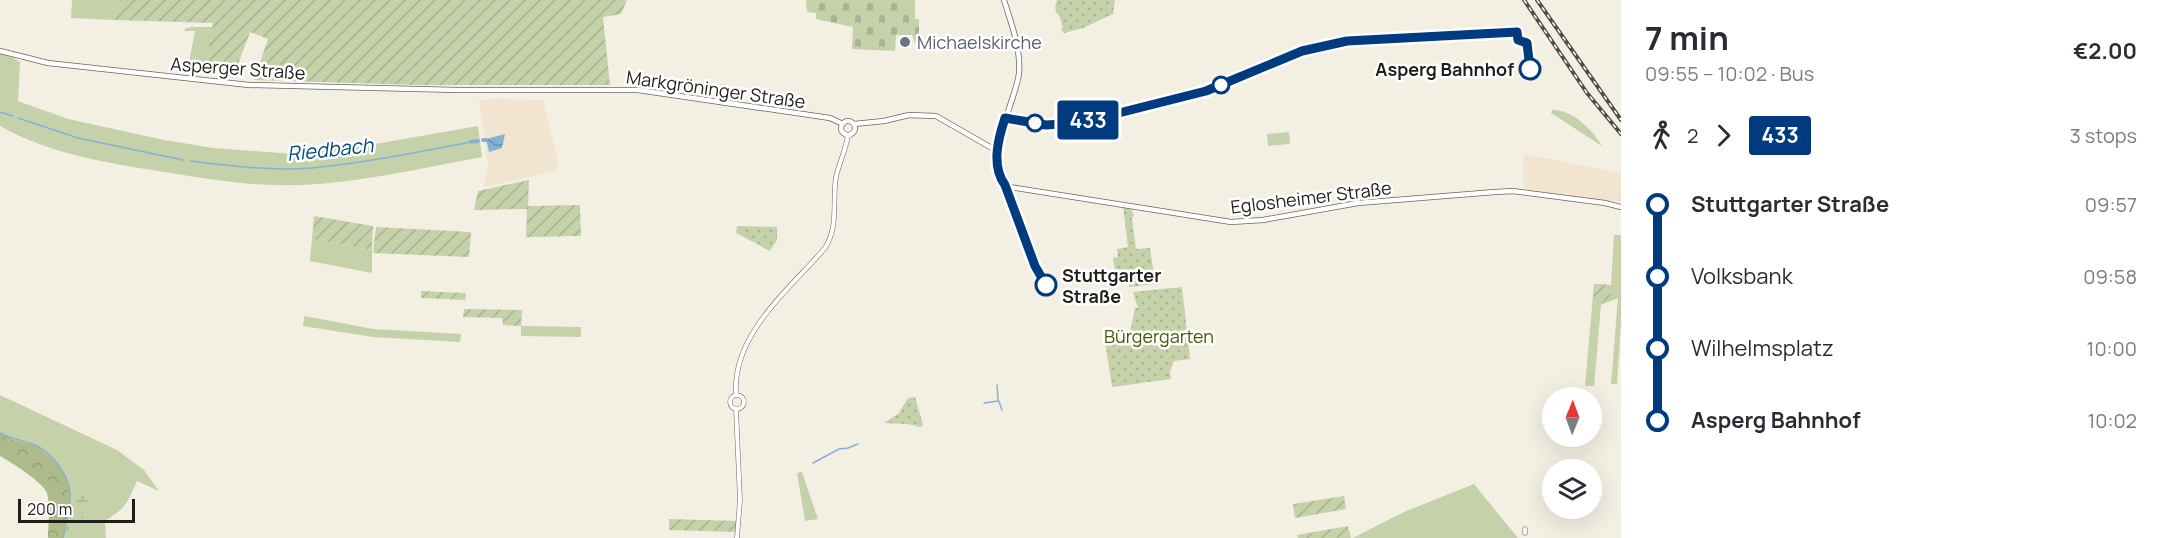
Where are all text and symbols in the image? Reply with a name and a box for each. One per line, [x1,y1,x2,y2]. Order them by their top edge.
text: 7 min [1645,15,1729,60]
place label: Michaelskirche [917,30,1042,54]
marker: Michaelskirche [898,35,912,49]
text: €2.00 [2073,36,2137,66]
street label: Asperger Straße [170,51,306,85]
place label: Asperg Bahnhof [1375,57,1514,81]
marker: Asperg Bahnhof [1519,58,1541,80]
text: 09:55 – 10:02 · Bus [1645,60,1814,87]
street label: Markgröninger Straße [625,65,807,113]
unlabelled marker [1212,76,1230,94]
line badge: 433 [1054,100,1122,140]
text: 433 [1069,106,1107,134]
unlabelled marker [1026,114,1044,132]
icon: walk [1645,119,1678,152]
icon: forward [1707,119,1740,152]
text: 433 [1761,121,1799,149]
text: 2 [1687,122,1698,149]
text: 3 stops [2070,122,2137,149]
water label: Riedbach [285,131,376,167]
street label: Eglosheimer Straße [1229,175,1393,219]
text: Stuttgarter Straße [1691,189,1889,219]
text: 09:57 [2085,191,2137,218]
text: Volksbank [1691,261,1793,291]
place label: Stuttgarter Straße [1062,263,1161,308]
text: 09:58 [2083,263,2137,290]
marker: Stuttgarter Straße [1035,274,1057,296]
park label: Bürgergarten [1104,324,1214,348]
text: Wilhelmsplatz [1691,333,1834,363]
text: 10:00 [2087,335,2137,362]
north arrow [1542,387,1602,447]
map controls [1542,387,1602,519]
text: Asperg Bahnhof [1691,405,1861,435]
text: 10:02 [2087,407,2137,434]
button: layers [1542,459,1602,519]
scale bar [18,496,135,524]
text: 200 m [27,498,72,520]

